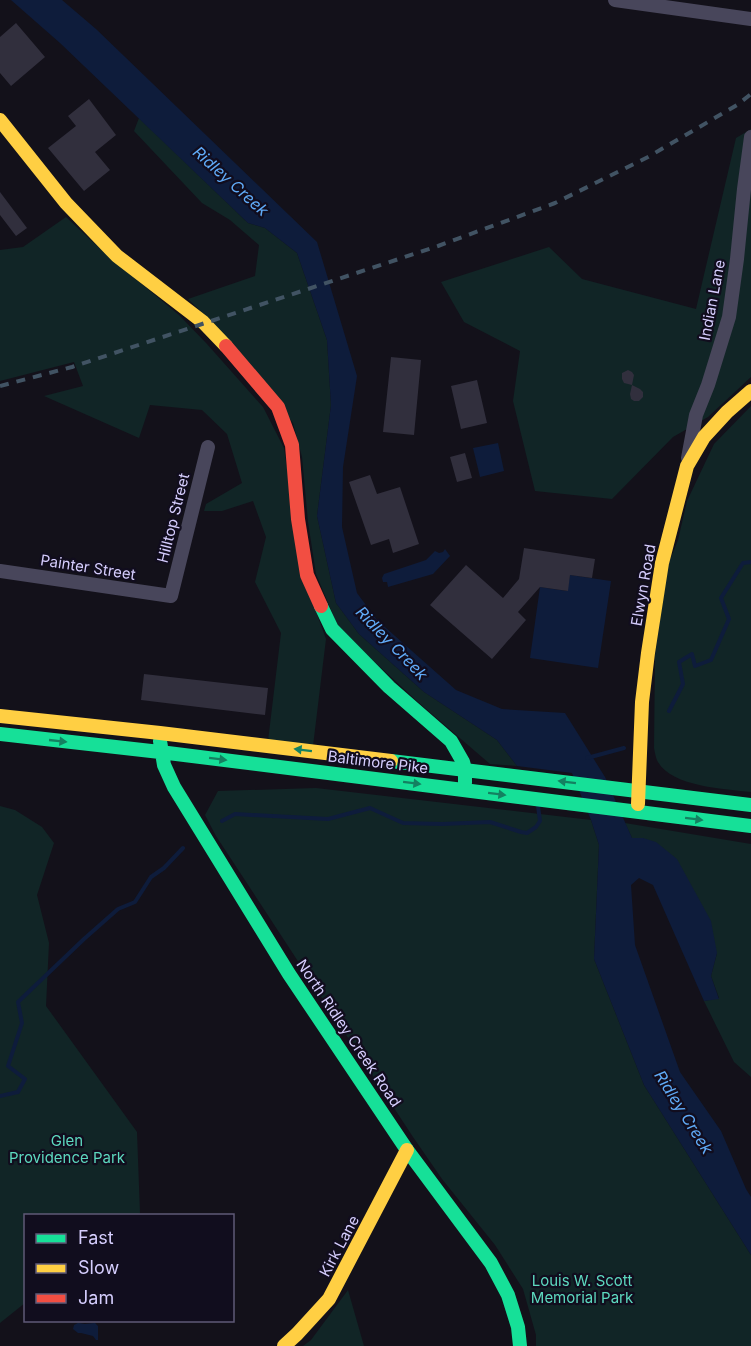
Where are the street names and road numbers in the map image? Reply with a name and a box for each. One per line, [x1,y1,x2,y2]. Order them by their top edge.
street label: Indian Lane [695,258,729,342]
street label: Hilltop Street [153,471,193,565]
street label: Elwyn Road [626,543,660,627]
street label: Painter Street [39,550,137,584]
street label: Baltimore Pike [327,746,429,778]
street label: North Ridley Creek Road [293,956,405,1110]
street label: Kirk Lane [315,1212,363,1280]

